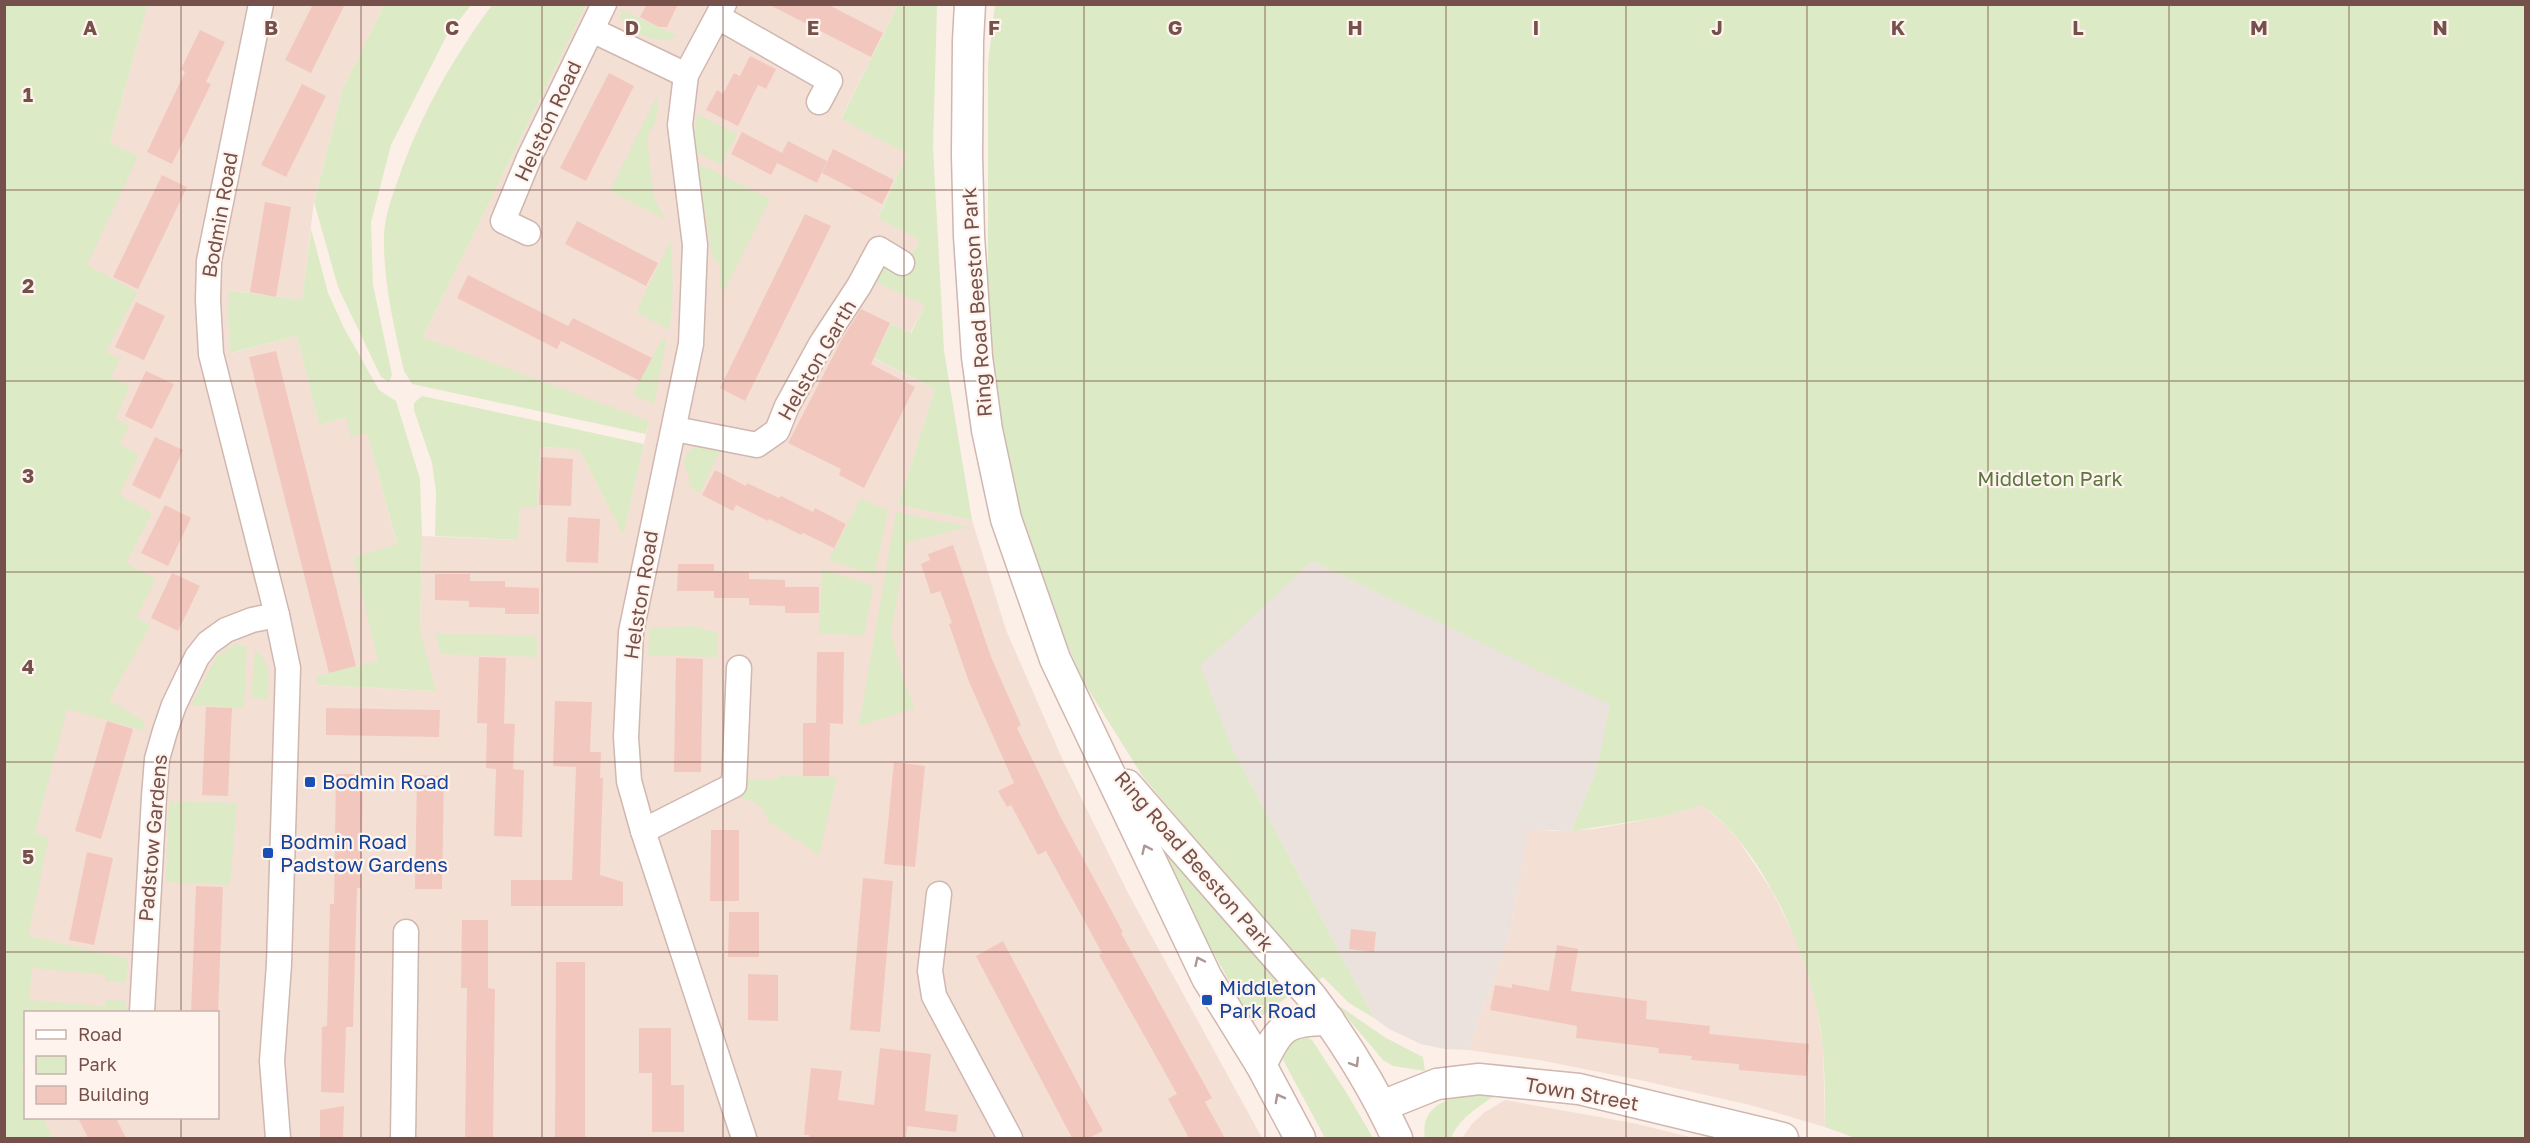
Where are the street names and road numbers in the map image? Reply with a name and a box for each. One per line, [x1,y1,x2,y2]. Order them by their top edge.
street label: Helston Road [509,57,585,185]
street label: Bodmin Road [196,150,242,279]
street label: Ring Road Beeston Park [956,186,996,418]
street label: Helston Garth [772,295,860,424]
street label: Helston Road [618,529,662,661]
street label: Padstow Gardens [133,753,171,923]
street label: Ring Road Beeston Park [1110,766,1279,955]
street label: Town Street [1523,1071,1641,1115]

